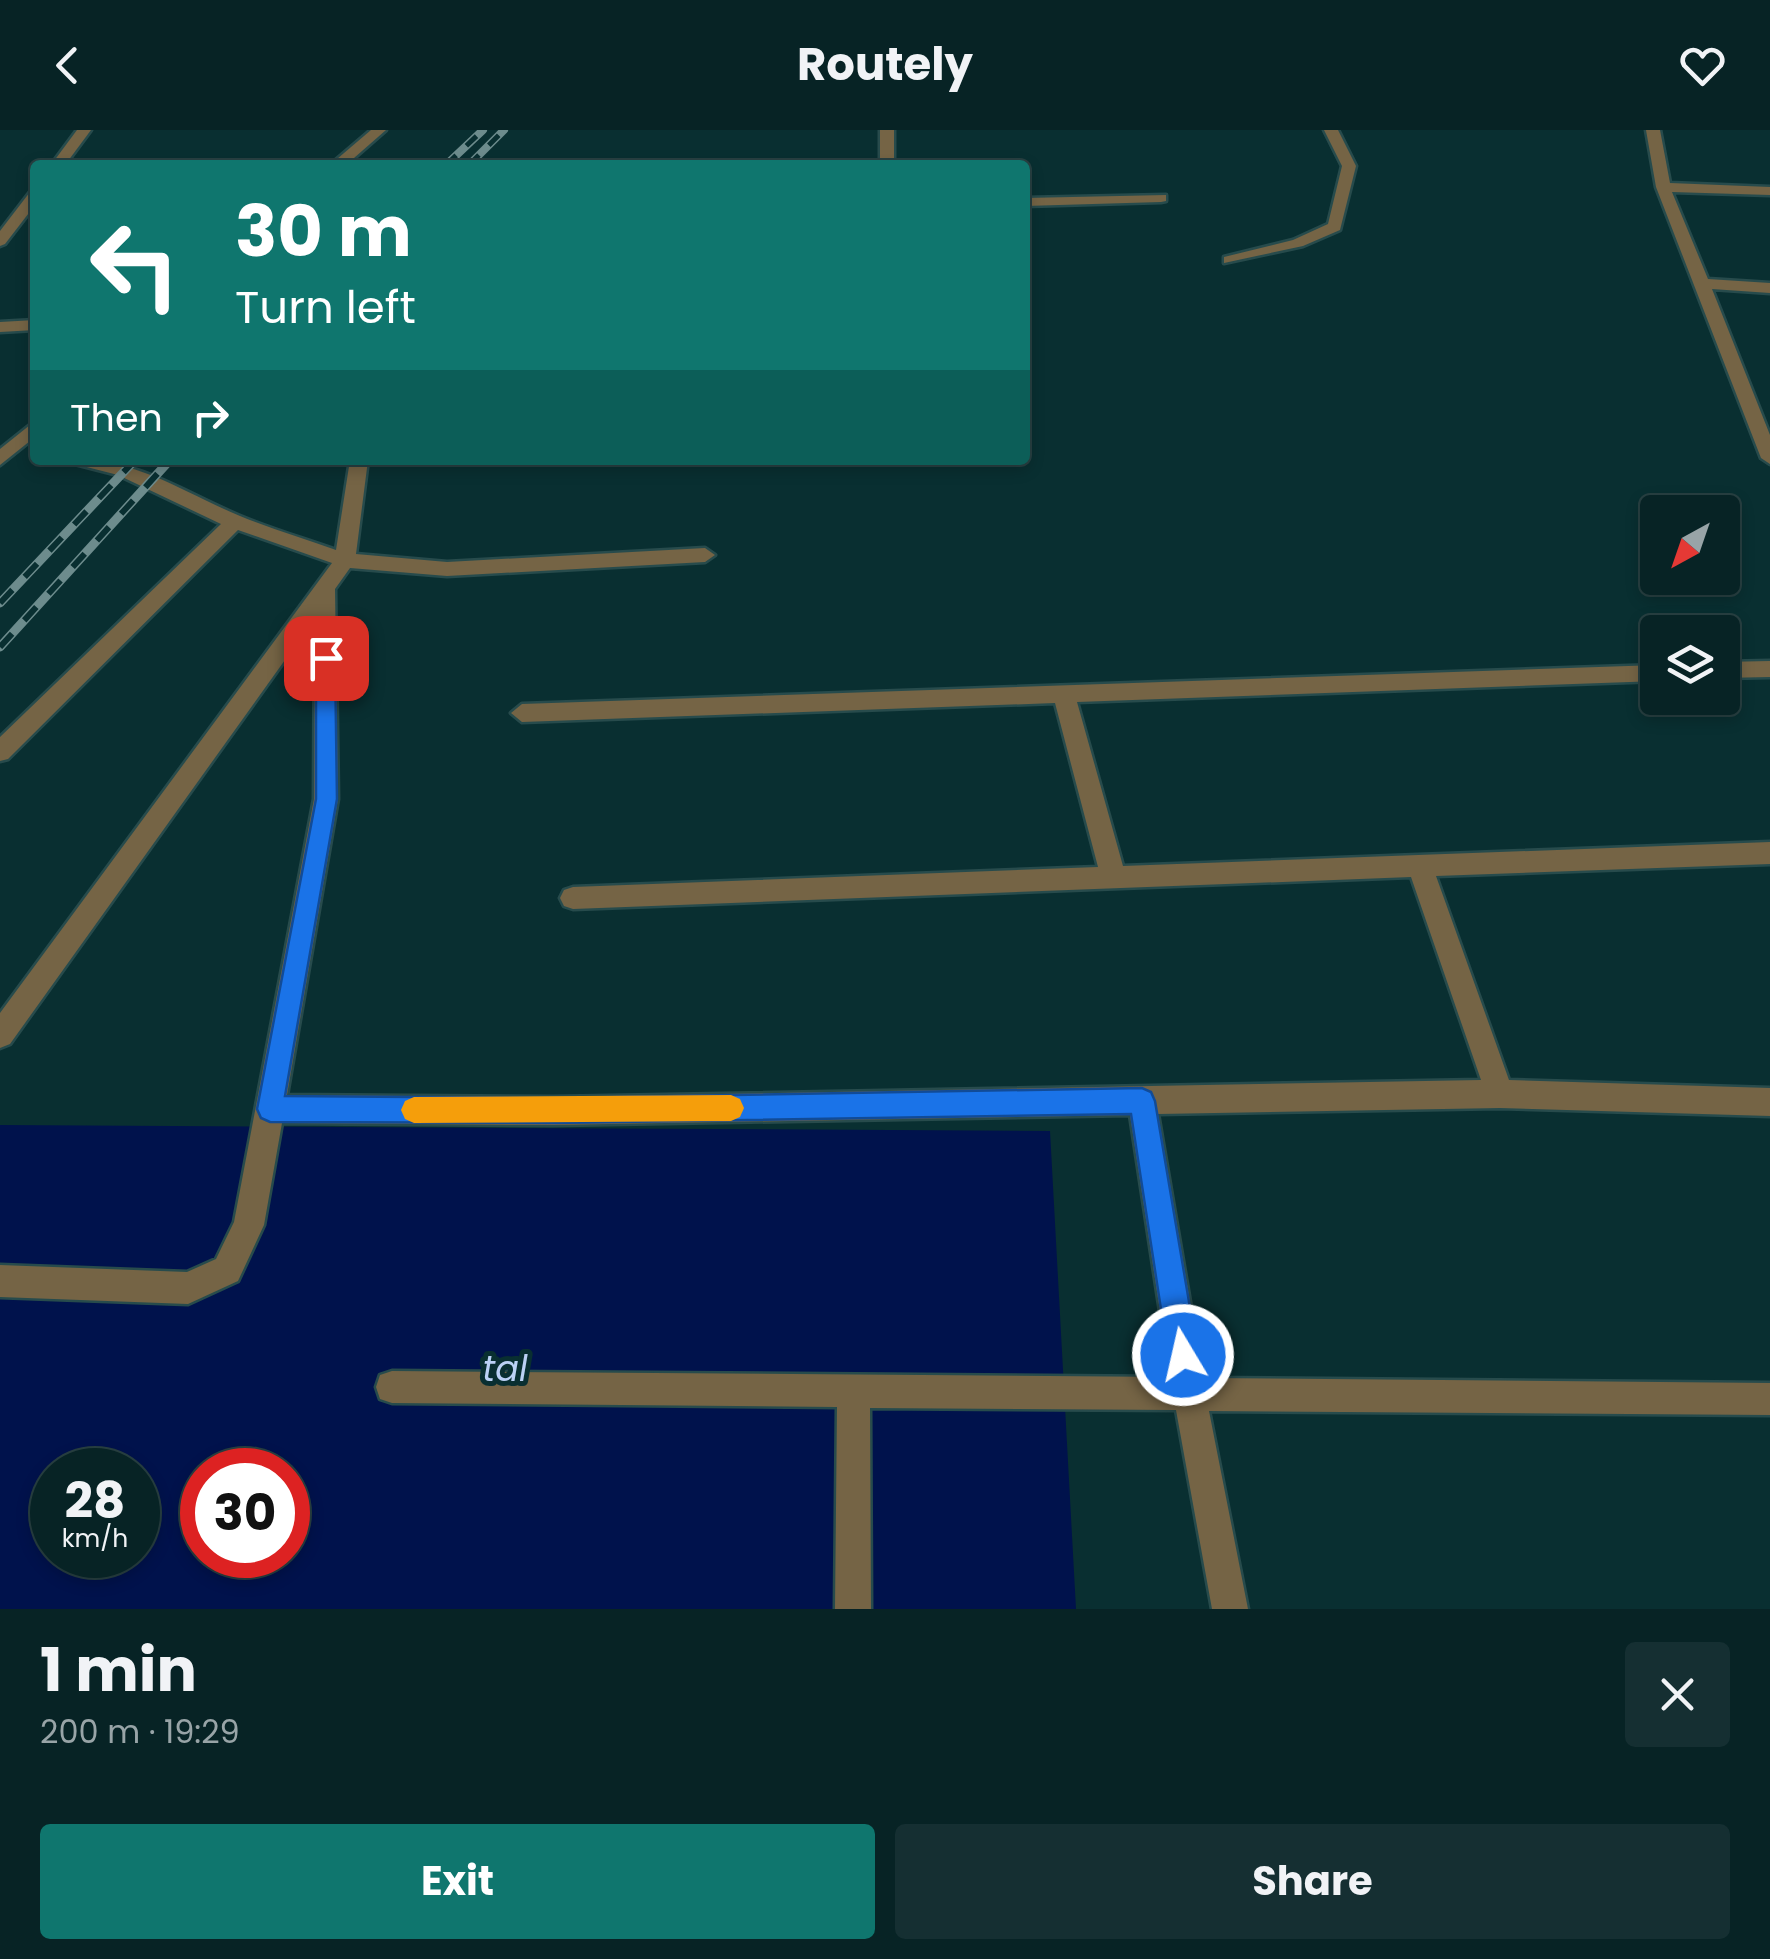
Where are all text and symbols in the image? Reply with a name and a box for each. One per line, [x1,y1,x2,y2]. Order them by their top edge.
text: Routely [797,33,973,96]
icon: back [40,38,95,93]
icon: heart [1675,38,1730,93]
text: 30 m [235,182,412,281]
icon: left [70,200,200,330]
text: Turn left [235,276,416,339]
icon: right [183,390,238,445]
text: Then [70,391,163,444]
north arrow [1640,495,1740,595]
map controls [1640,495,1740,715]
button: layers [1640,615,1740,715]
pin [284,616,369,701]
icon: arrive [299,631,354,686]
position arrow [1131,1303,1235,1407]
water label: tal [482,1344,528,1393]
speed limit sign: 30 [180,1448,310,1578]
text: 28 [65,1465,125,1536]
text: km/h [62,1521,128,1556]
text: 1 min [40,1628,197,1712]
button: close [1625,1642,1730,1747]
text: 200 m · 19:29 [40,1709,240,1754]
button: Exit [40,1824,875,1939]
button: Share [895,1824,1730,1939]

